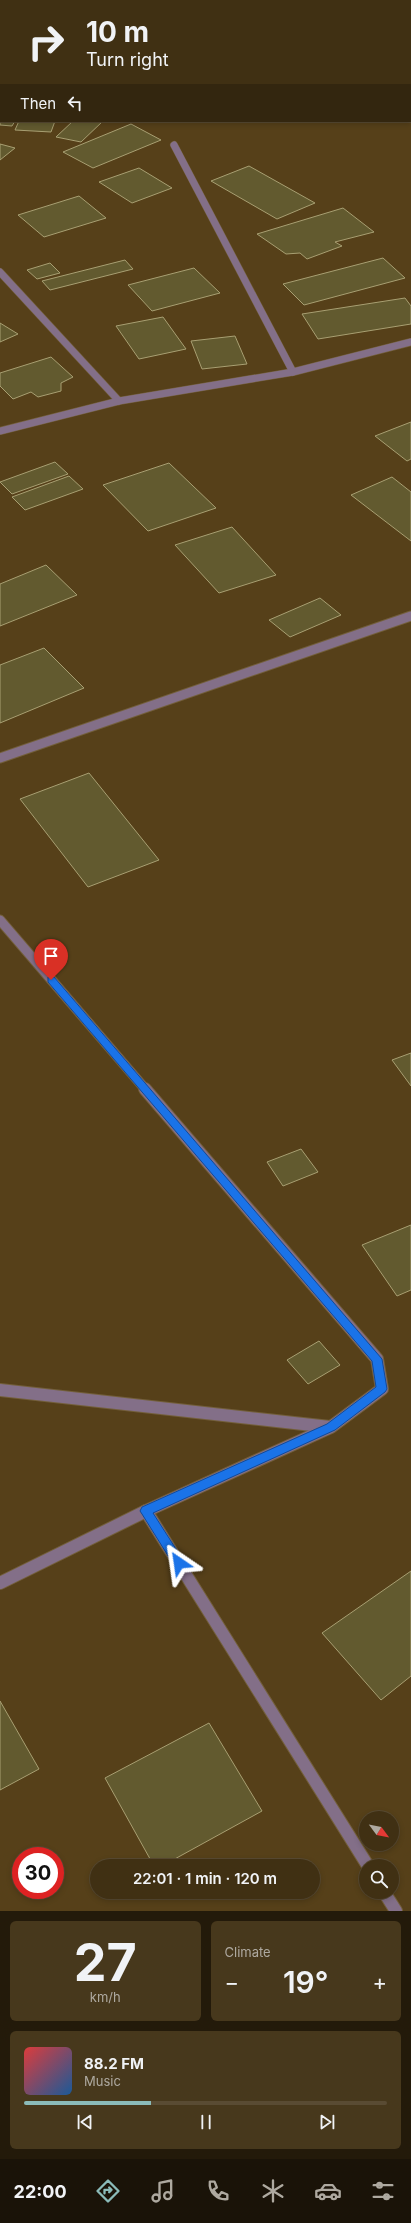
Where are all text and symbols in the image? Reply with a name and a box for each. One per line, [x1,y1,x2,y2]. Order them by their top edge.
text: 10 m [86,15,149,49]
icon: right [20,16,72,68]
text: Turn right [86,49,169,70]
icon: left [64,92,86,114]
text: Then [20,94,56,113]
pin [34,939,68,980]
icon: arrive [40,945,62,967]
position arrow [158,1542,200,1584]
north arrow [359,1811,399,1851]
map controls [359,1811,399,1899]
speed limit sign: 30 [12,1847,64,1899]
button: search [359,1859,399,1899]
text: 22:01 · 1 min · 120 m [133,1869,277,1888]
text: 27 [74,1931,137,1994]
text: Climate [225,1944,271,1960]
text: 19° [283,1964,329,2000]
text: − [225,1969,239,1995]
text: + [372,1969,387,1995]
text: km/h [90,1989,121,2005]
text: 88.2 FM [84,2054,144,2073]
text: Music [84,2073,121,2089]
icon: previous [74,2111,96,2133]
icon: pause [195,2111,217,2133]
icon: next [316,2111,338,2133]
icon: directions [94,2177,122,2205]
icon: music [149,2177,177,2205]
icon: phone [204,2177,232,2205]
icon: climate [259,2177,287,2205]
icon: car [314,2177,342,2205]
icon: filters [369,2177,397,2205]
text: 22:00 [14,2181,67,2202]

